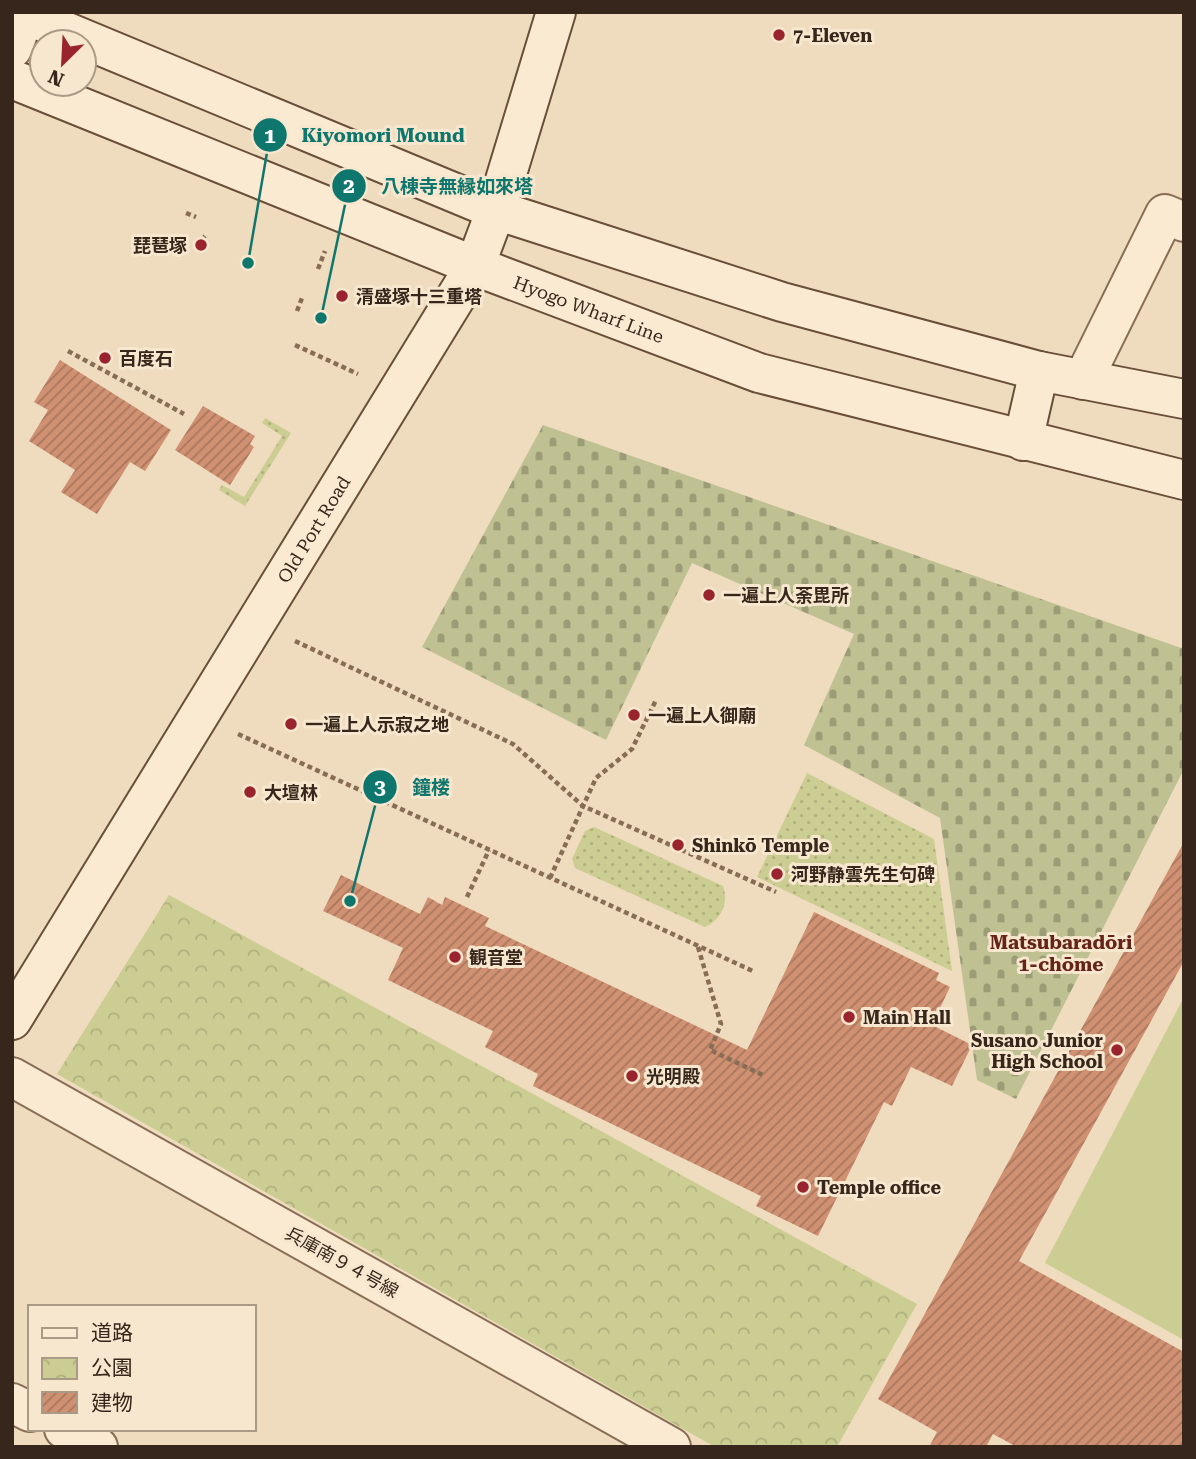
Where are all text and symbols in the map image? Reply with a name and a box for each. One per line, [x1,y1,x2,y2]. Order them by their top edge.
place label: 7-Eleven [793,25,872,46]
marker: 7-Eleven [771,27,787,43]
north arrow [28,28,98,98]
text: N [45,64,68,92]
callout: Kiyomori Mound [252,115,479,155]
text: 1 [264,124,276,148]
text: Kiyomori Mound [301,124,465,147]
callout: 八棟寺無縁如來塔 [332,166,547,206]
text: 2 [343,174,355,198]
text: 八棟寺無縁如來塔 [381,175,533,198]
place label: 琵琶塚 [133,235,187,256]
marker: 琵琶塚 [193,237,209,253]
street label: Hyogo Wharf Line [511,271,667,347]
place label: 清盛塚十三重塔 [356,286,482,307]
marker: 清盛塚十三重塔 [334,288,350,304]
place label: 百度石 [119,348,173,369]
marker: 百度石 [97,350,113,366]
street label: Old Port Road [273,472,354,586]
place label: 一遍上人荼毘所 [723,585,849,606]
marker: 一遍上人荼毘所 [701,587,717,603]
place label: 一遍上人御廟 [648,705,756,726]
marker: 一遍上人御廟 [626,707,642,723]
place label: 一遍上人示寂之地 [305,714,449,735]
marker: 一遍上人示寂之地 [283,716,299,732]
callout: 鐘楼 [363,767,464,807]
text: 3 [374,775,386,799]
text: 鐘楼 [412,776,450,799]
place label: 大壇林 [264,782,318,803]
marker: 大壇林 [242,784,258,800]
place label: Shinkō Temple [692,835,830,856]
marker: Shinkō Temple [670,837,686,853]
place label: 河野静雲先生句碑 [791,864,935,885]
marker: 河野静雲先生句碑 [769,866,785,882]
district label: Matsubaradōri 1-chōme [990,931,1132,976]
place label: 観音堂 [469,947,523,968]
marker: 観音堂 [447,949,463,965]
place label: Main Hall [863,1007,951,1028]
marker: Main Hall [841,1009,857,1025]
place label: Susano Junior High School [971,1030,1103,1072]
marker: Susano Junior High School [1109,1042,1125,1058]
place label: 光明殿 [646,1066,700,1087]
marker: 光明殿 [624,1068,640,1084]
place label: Temple office [817,1177,941,1198]
marker: Temple office [795,1179,811,1195]
street label: 兵庫南９４号線 [282,1222,402,1302]
legend [28,1305,256,1431]
text: 道路 [91,1321,133,1345]
text: 公園 [91,1356,133,1380]
text: 建物 [91,1391,133,1415]

